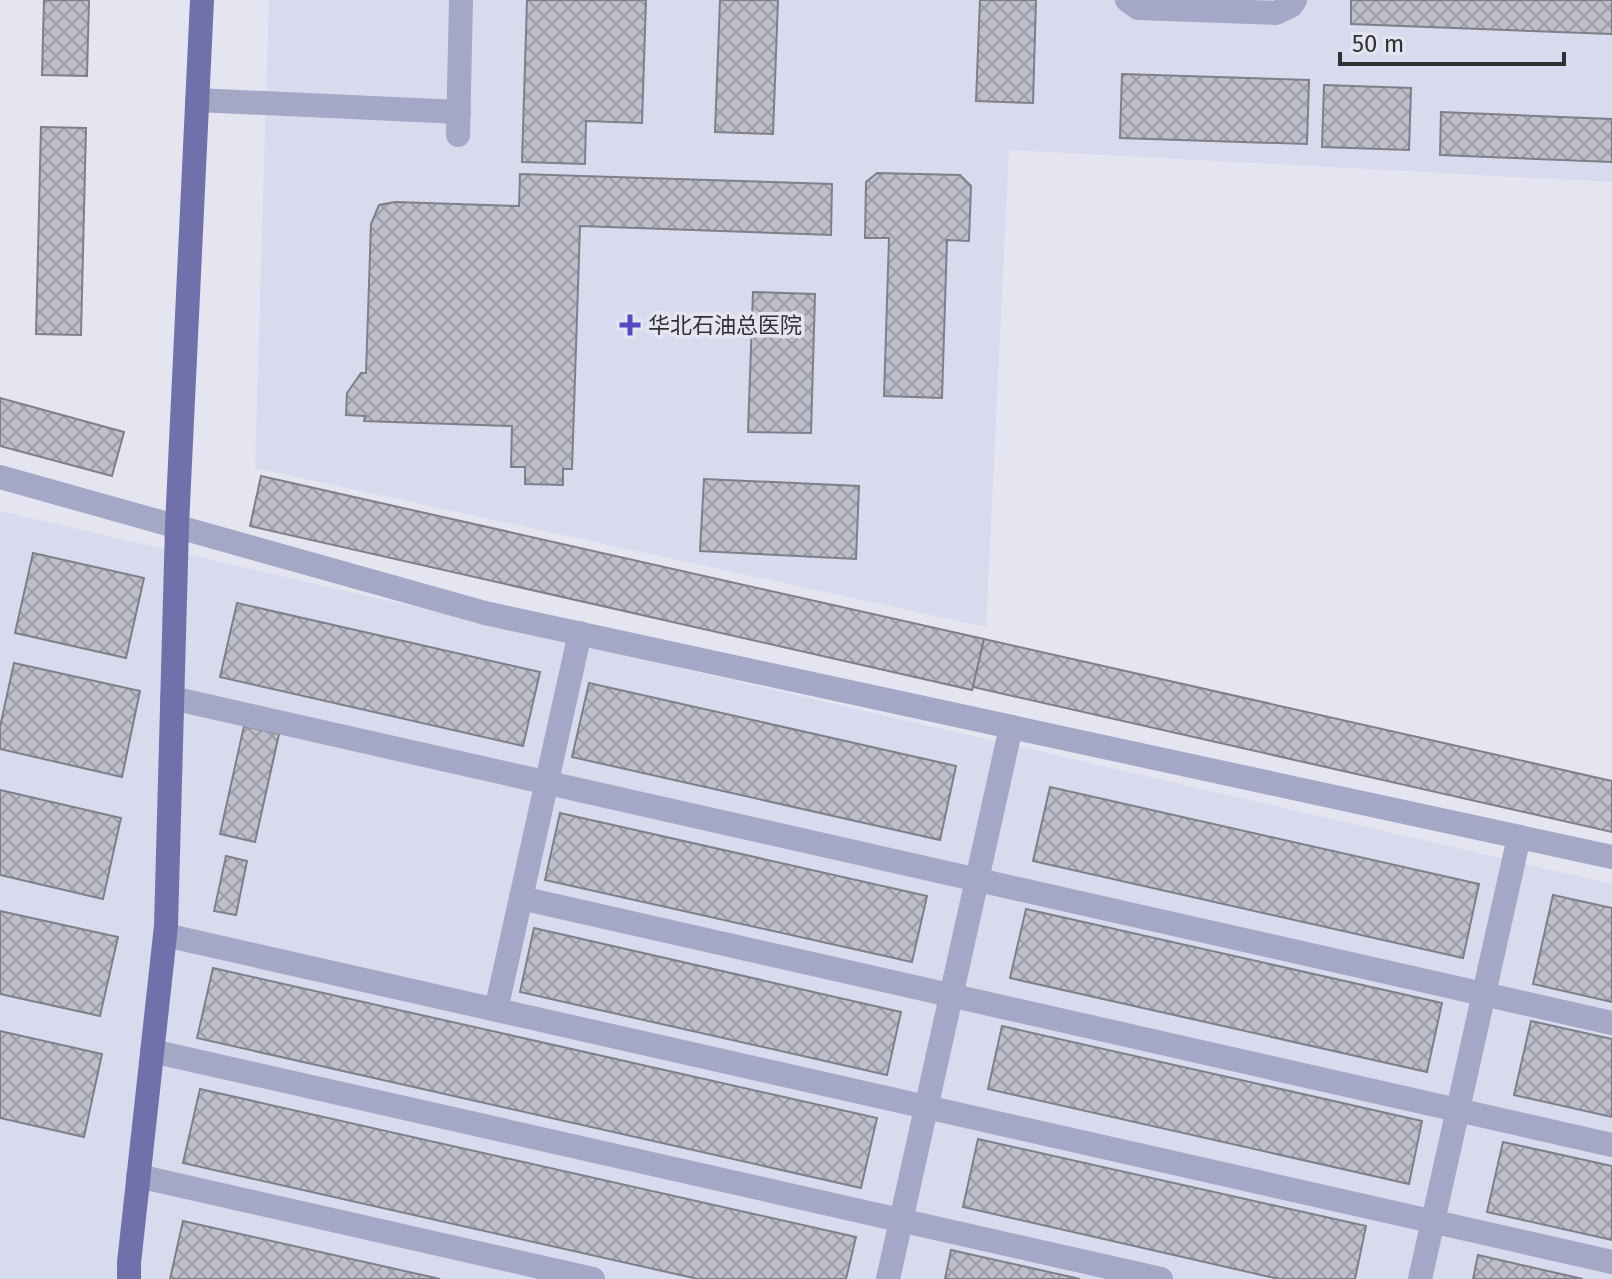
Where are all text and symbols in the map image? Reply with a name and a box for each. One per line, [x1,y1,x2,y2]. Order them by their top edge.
scale bar [1340,16,1564,66]
text: 50 m [1352,30,1404,58]
place label: 华北石油总医院 [648,312,802,339]
marker: 华北石油总医院 [619,314,641,336]

